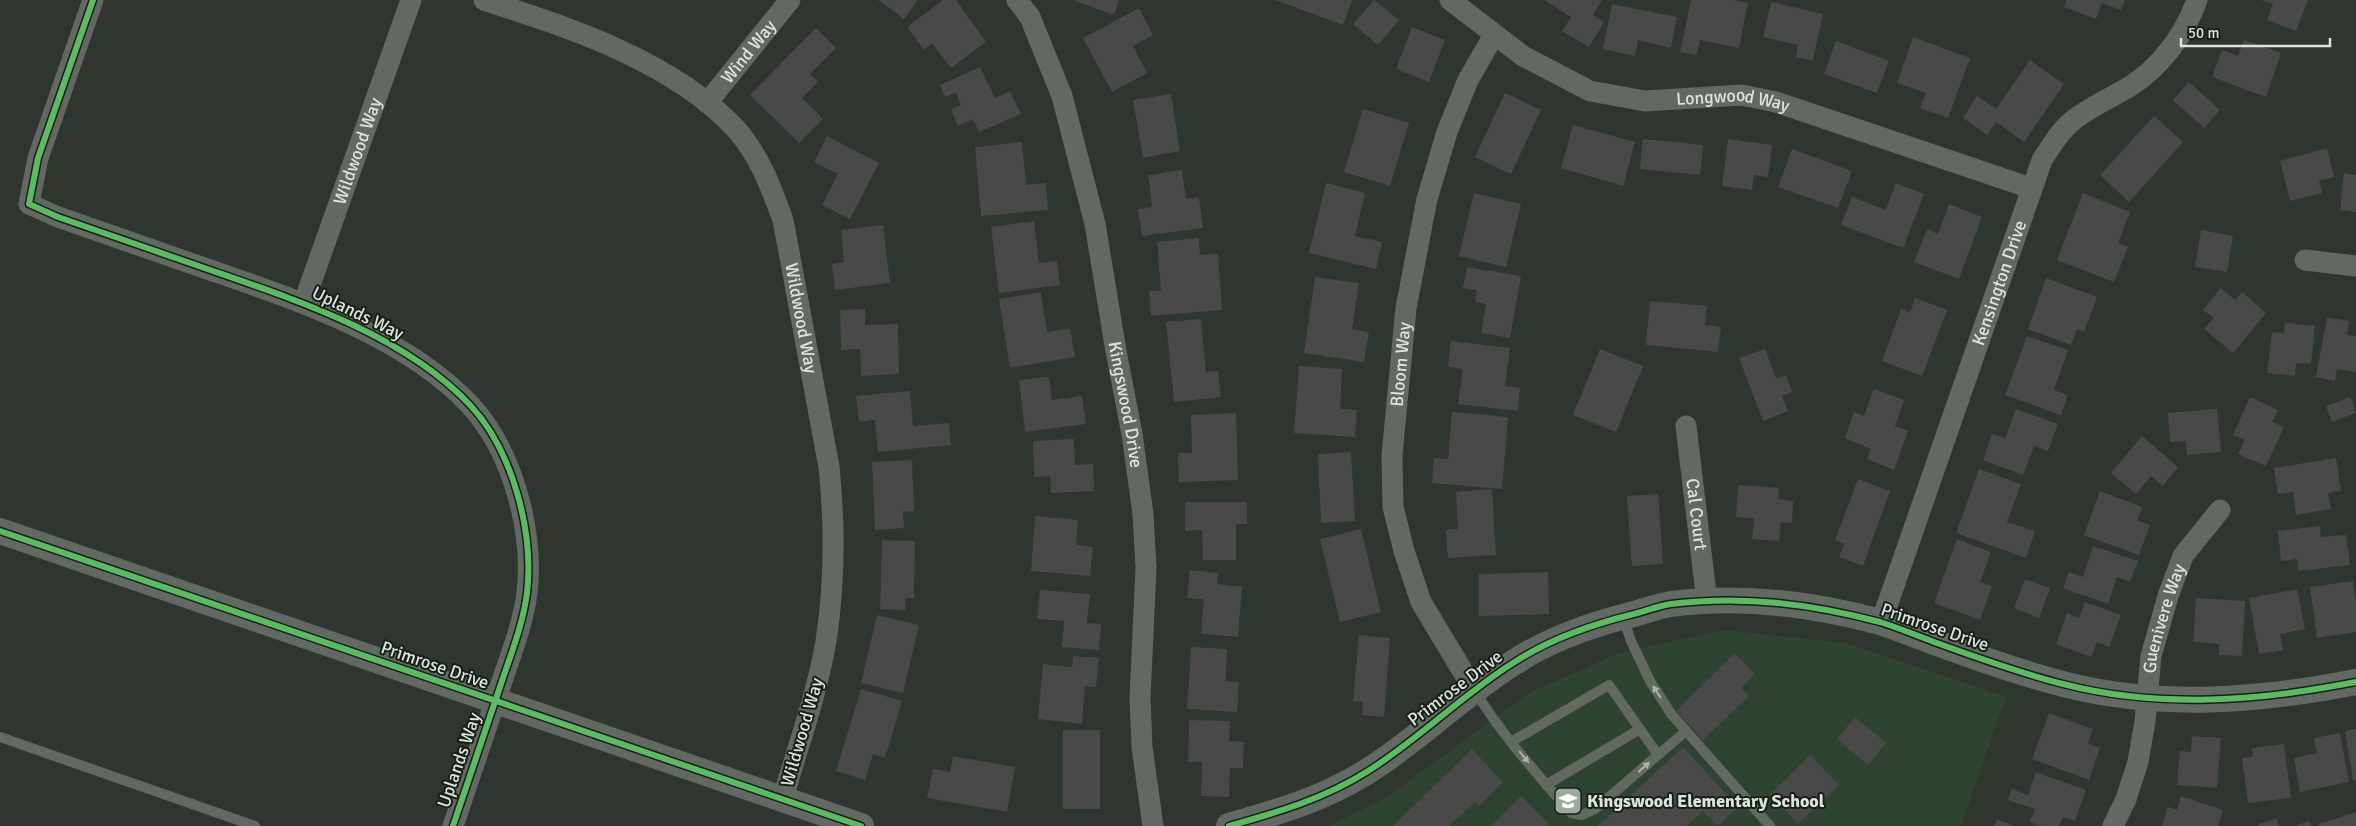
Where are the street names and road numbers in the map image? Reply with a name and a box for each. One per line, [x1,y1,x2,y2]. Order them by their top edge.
street label: Wind Way [716,15,781,88]
street label: Longwood Way [1675,84,1793,117]
street label: Wildwood Way [328,94,387,208]
street label: Kensington Drive [1967,217,2031,348]
street label: Wildwood Way [780,261,822,376]
street label: Uplands Way [309,281,408,345]
street label: Bloom Way [1386,320,1416,408]
street label: Kingswood Drive [1104,340,1148,469]
street label: Cal Court [1681,477,1712,552]
street label: Guenivere Way [2138,560,2190,674]
street label: Primrose Drive [1878,598,1992,656]
street label: Primrose Drive [378,636,492,694]
street label: Primrose Drive [1403,645,1507,731]
street label: Wildwood Way [776,675,828,789]
street label: Uplands Way [432,709,486,810]

